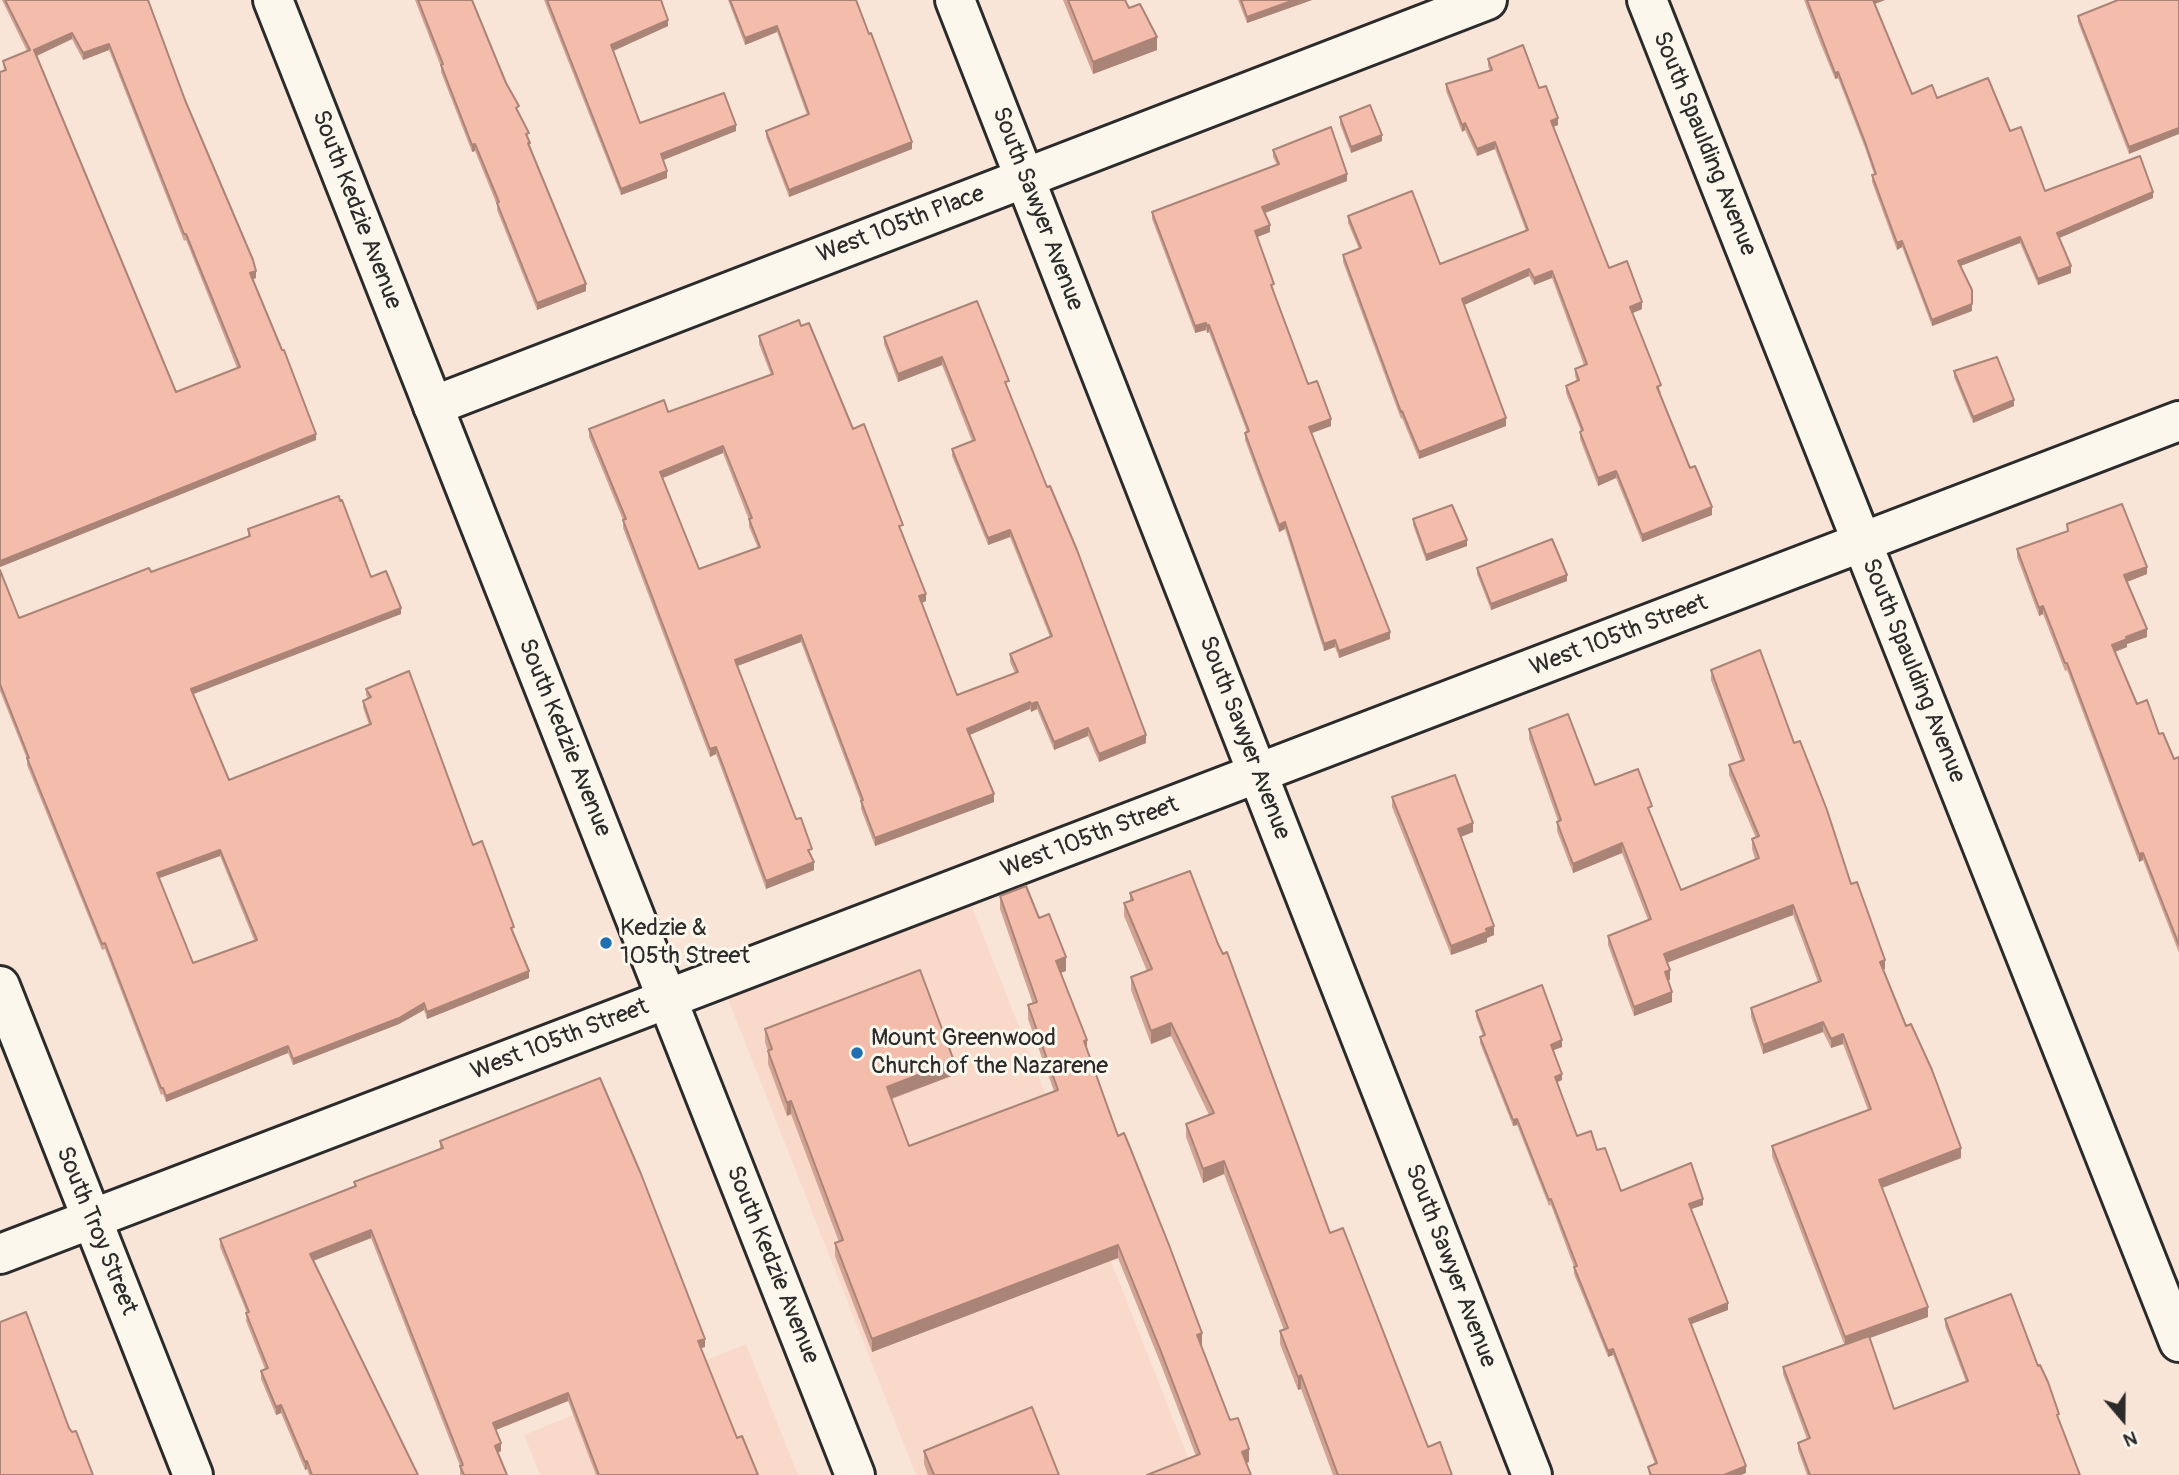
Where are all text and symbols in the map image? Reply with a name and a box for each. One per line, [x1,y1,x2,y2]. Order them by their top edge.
street label: South Spaulding Avenue [1646,28,1762,260]
street label: South Sawyer Avenue [985,103,1089,315]
street label: South Kedzie Avenue [305,106,407,314]
street label: West 105th Place [813,180,989,270]
street label: South Spaulding Avenue [1855,555,1971,787]
street label: West 105th Street [1526,589,1712,683]
street label: South Sawyer Avenue [1192,632,1296,844]
street label: South Kedzie Avenue [511,635,617,841]
street label: West 105th Street [997,791,1183,885]
place label: Kedzie & 105th Street [620,915,750,971]
marker: Kedzie & 105th Street [598,935,614,951]
street label: West 105th Street [467,993,653,1087]
place label: Mount Greenwood Church of the Nazarene [871,1025,1108,1081]
marker: Mount Greenwood Church of the Nazarene [849,1045,865,1061]
street label: South Troy Street [49,1143,143,1319]
street label: South Sawyer Avenue [1398,1160,1502,1372]
street label: South Kedzie Avenue [719,1162,825,1368]
north arrow [2088,1384,2158,1454]
text: N [2120,1425,2140,1452]

